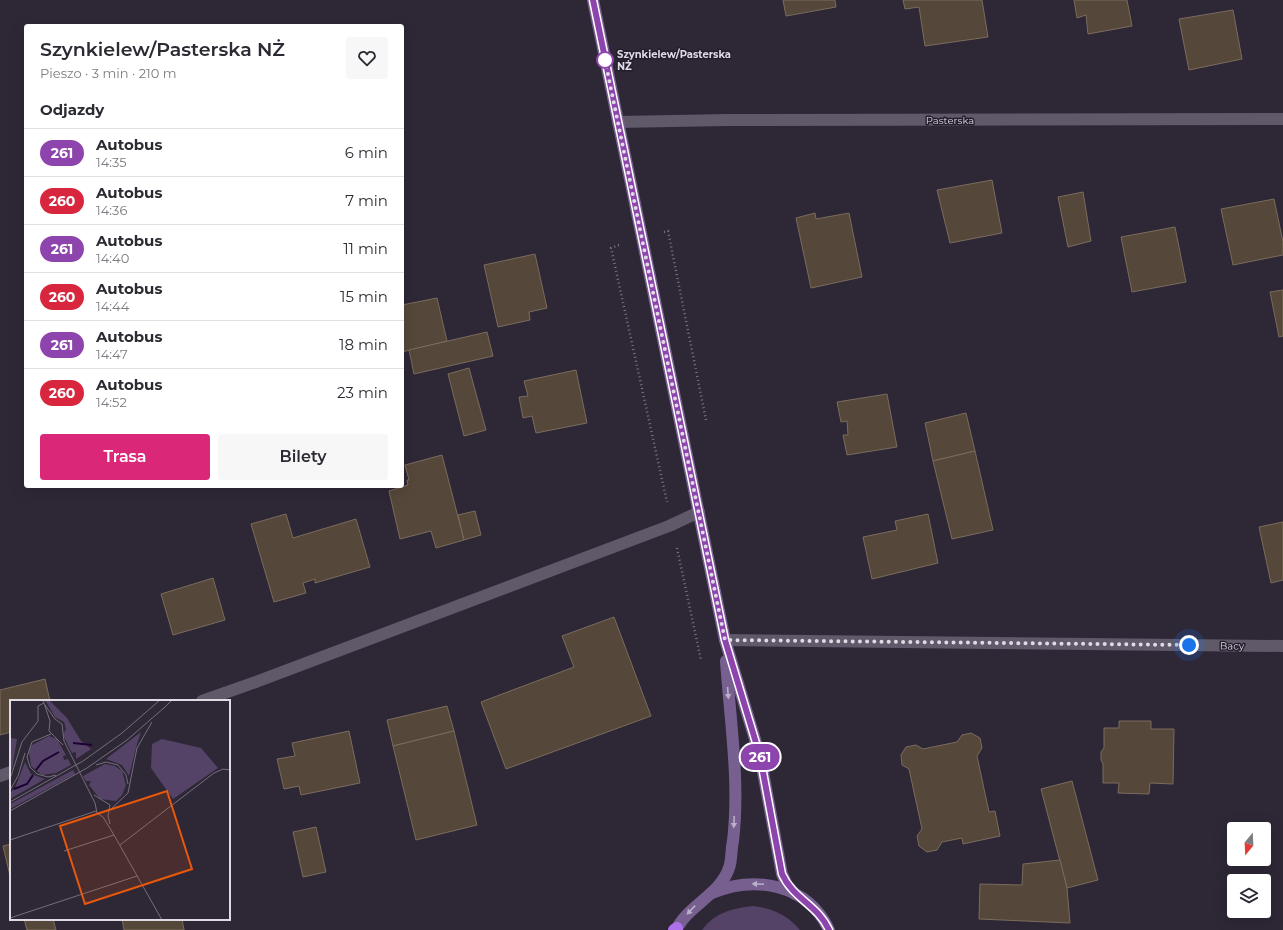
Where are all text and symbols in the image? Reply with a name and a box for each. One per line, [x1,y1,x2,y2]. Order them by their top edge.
button: heart [346,37,388,79]
text: Szynkielew/Pasterska NŻ [40,38,285,61]
place label: Szynkielew/Pasterska NŻ [617,48,731,73]
marker: Szynkielew/Pasterska NŻ [596,51,614,69]
text: Pieszo · 3 min · 210 m [40,65,177,81]
text: Odjazdy [40,100,104,119]
street label: Pasterska [926,114,974,127]
text: Autobus [96,135,162,154]
text: 6 min [345,143,388,162]
text: 261 [51,144,73,162]
text: 14:35 [96,154,127,170]
text: Autobus [96,183,162,202]
text: 7 min [345,191,388,210]
text: 260 [49,192,75,210]
text: 14:36 [96,202,127,218]
text: Autobus [96,231,162,250]
text: 11 min [343,239,388,258]
text: 261 [51,240,73,258]
text: 14:40 [96,250,129,266]
text: Autobus [96,279,162,298]
text: 15 min [340,287,388,306]
text: 260 [49,288,75,306]
text: 14:44 [96,298,129,314]
text: Autobus [96,327,162,346]
text: 18 min [339,335,388,354]
text: 261 [51,336,73,354]
text: 14:47 [96,346,128,362]
text: Autobus [96,375,162,394]
text: 23 min [337,383,388,402]
text: 260 [49,384,75,402]
text: 14:52 [96,394,127,410]
button: Trasa [40,434,210,480]
button: Bilety [218,434,388,480]
your location [1179,635,1199,655]
street label: Bacy [1220,639,1245,653]
one-way arrow [725,687,732,699]
inset map [10,700,230,920]
line badge: 261 [737,744,783,770]
text: 261 [749,748,771,766]
one-way arrow [731,816,738,828]
north arrow [1227,822,1271,866]
map controls [1227,822,1271,918]
button: layers [1227,874,1271,918]
one-way arrow [751,880,764,887]
one-way arrow [686,905,696,915]

